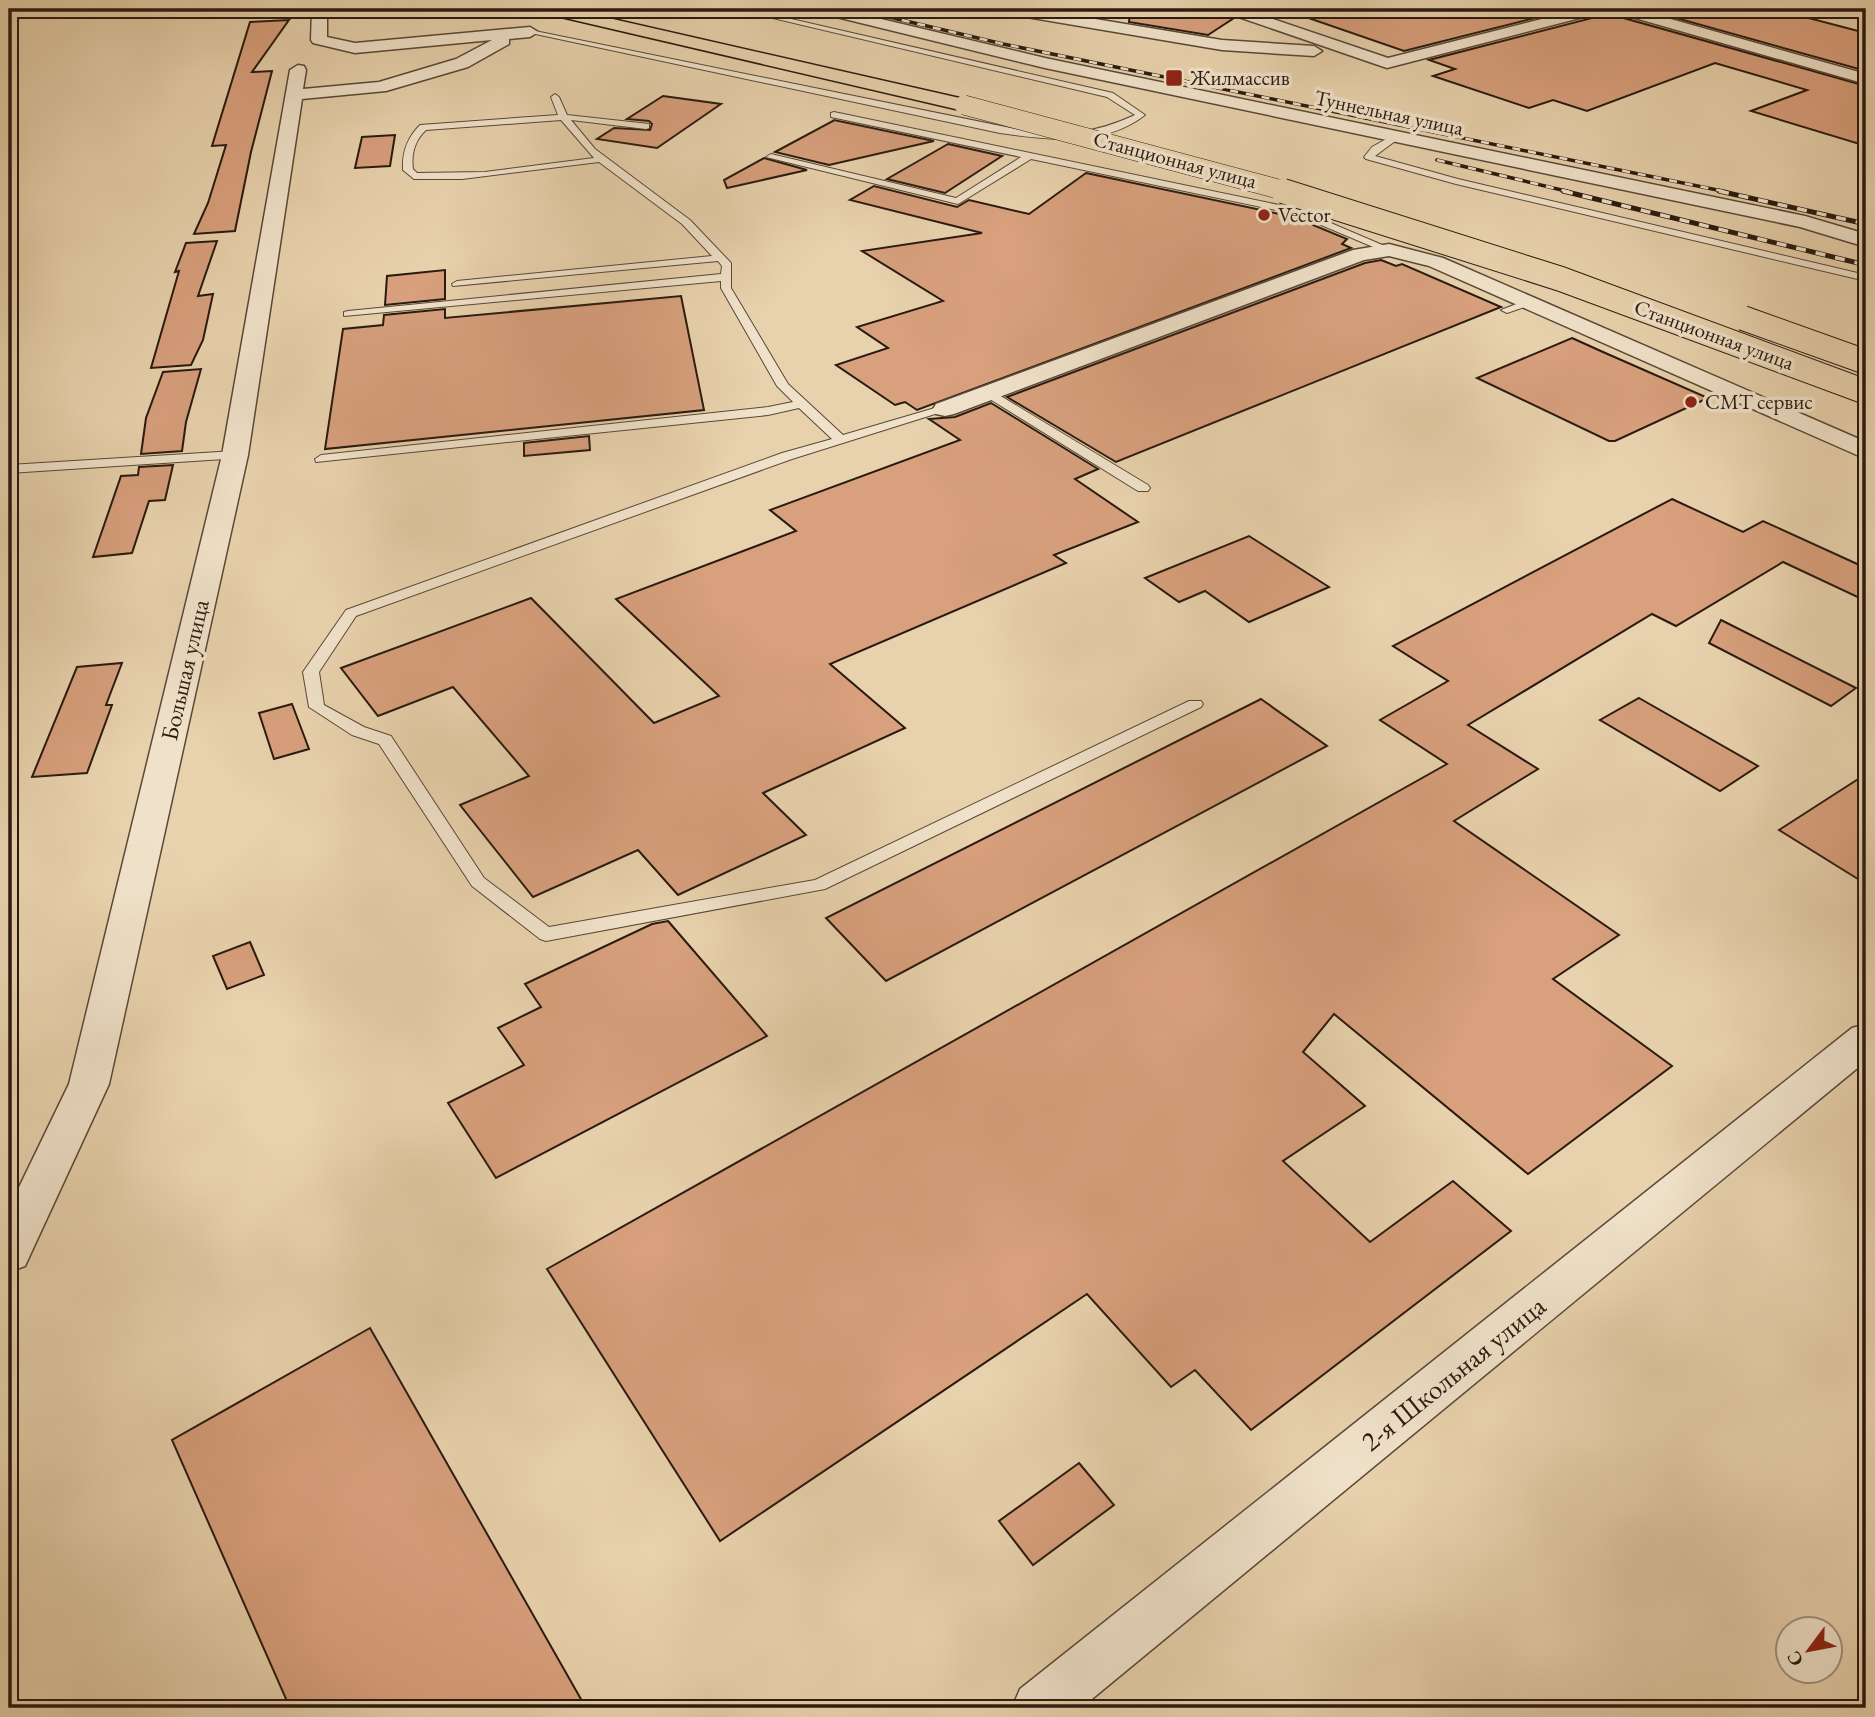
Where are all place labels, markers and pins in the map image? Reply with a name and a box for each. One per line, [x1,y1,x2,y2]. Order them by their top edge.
place label: Жилмассив [1189,64,1290,91]
marker: Жилмассив [1164,68,1184,88]
place label: Vector [1278,201,1331,228]
marker: Vector [1256,207,1272,223]
place label: СМТ сервис [1705,388,1813,415]
marker: СМТ сервис [1683,394,1699,410]

